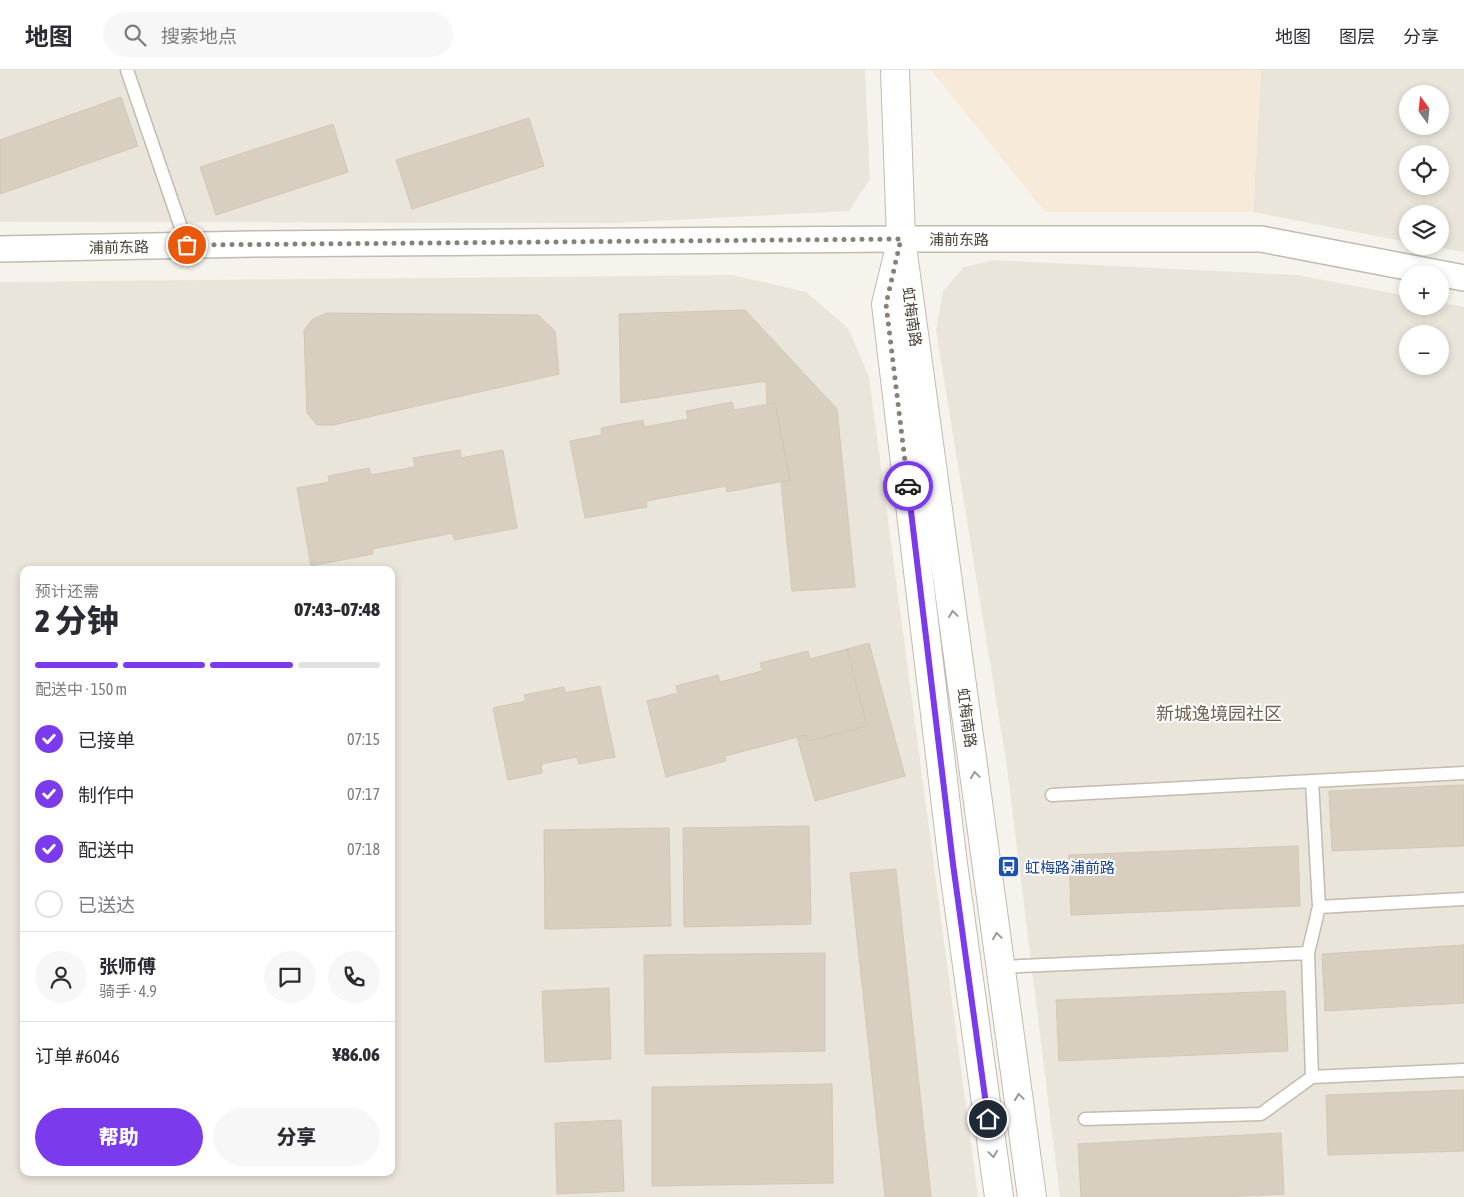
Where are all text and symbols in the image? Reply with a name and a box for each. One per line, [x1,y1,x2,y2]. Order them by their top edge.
search box [103,12,453,57]
icon: search [121,21,149,49]
text: 地图 [25,23,73,50]
text: 搜索地点 [161,25,237,47]
text: 地图 [1275,26,1311,47]
text: 图层 [1339,26,1375,47]
text: 分享 [1403,26,1439,47]
north arrow [1399,85,1449,135]
map controls [1399,85,1449,375]
button: locate [1399,145,1449,195]
button: layers [1399,205,1449,255]
pin [166,224,208,266]
icon: bag [173,231,201,259]
street label: 浦前东路 [929,231,989,248]
street label: 浦前东路 [89,238,149,256]
button: + [1399,265,1449,315]
street label: 虹梅南路 [899,286,925,348]
button: − [1399,325,1449,375]
courier [883,461,933,511]
icon: car [894,472,922,500]
text: 预计还需 [35,582,99,600]
text: 07:43–07:48 [294,598,380,620]
text: 2 分钟 [35,602,118,639]
one-way arrow [948,609,958,618]
text: 配送中 · 150 m [35,680,127,698]
street label: 虹梅南路 [954,687,980,749]
district label: 新城逸境园社区 [1156,703,1282,724]
icon: check [35,725,63,753]
text: 已接单 [78,729,135,751]
text: 07:15 [347,730,380,748]
one-way arrow [970,770,980,779]
icon: check [35,780,63,808]
text: 制作中 [78,784,135,806]
text: 07:17 [347,785,380,803]
icon: check [35,835,63,863]
text: 配送中 [78,839,135,861]
text: 07:18 [347,840,380,858]
bus stop icon: 虹梅路浦前路 [997,855,1021,879]
place label: 虹梅路浦前路 [1025,859,1115,876]
text: 已送达 [78,894,135,916]
one-way arrow [992,931,1002,940]
button: person [35,951,87,1003]
button: chat [264,951,316,1003]
button: phone [328,951,380,1003]
text: 张师傅 [99,955,156,977]
text: 骑手 · 4.9 [99,982,157,1000]
text: ¥86.06 [332,1043,380,1065]
text: 订单 #6046 [35,1045,120,1067]
one-way arrow [1014,1092,1024,1101]
pin [967,1098,1009,1140]
icon: home [974,1105,1002,1133]
button: 帮助 [35,1108,203,1166]
button: 分享 [213,1108,380,1166]
one-way arrow [988,1150,998,1158]

